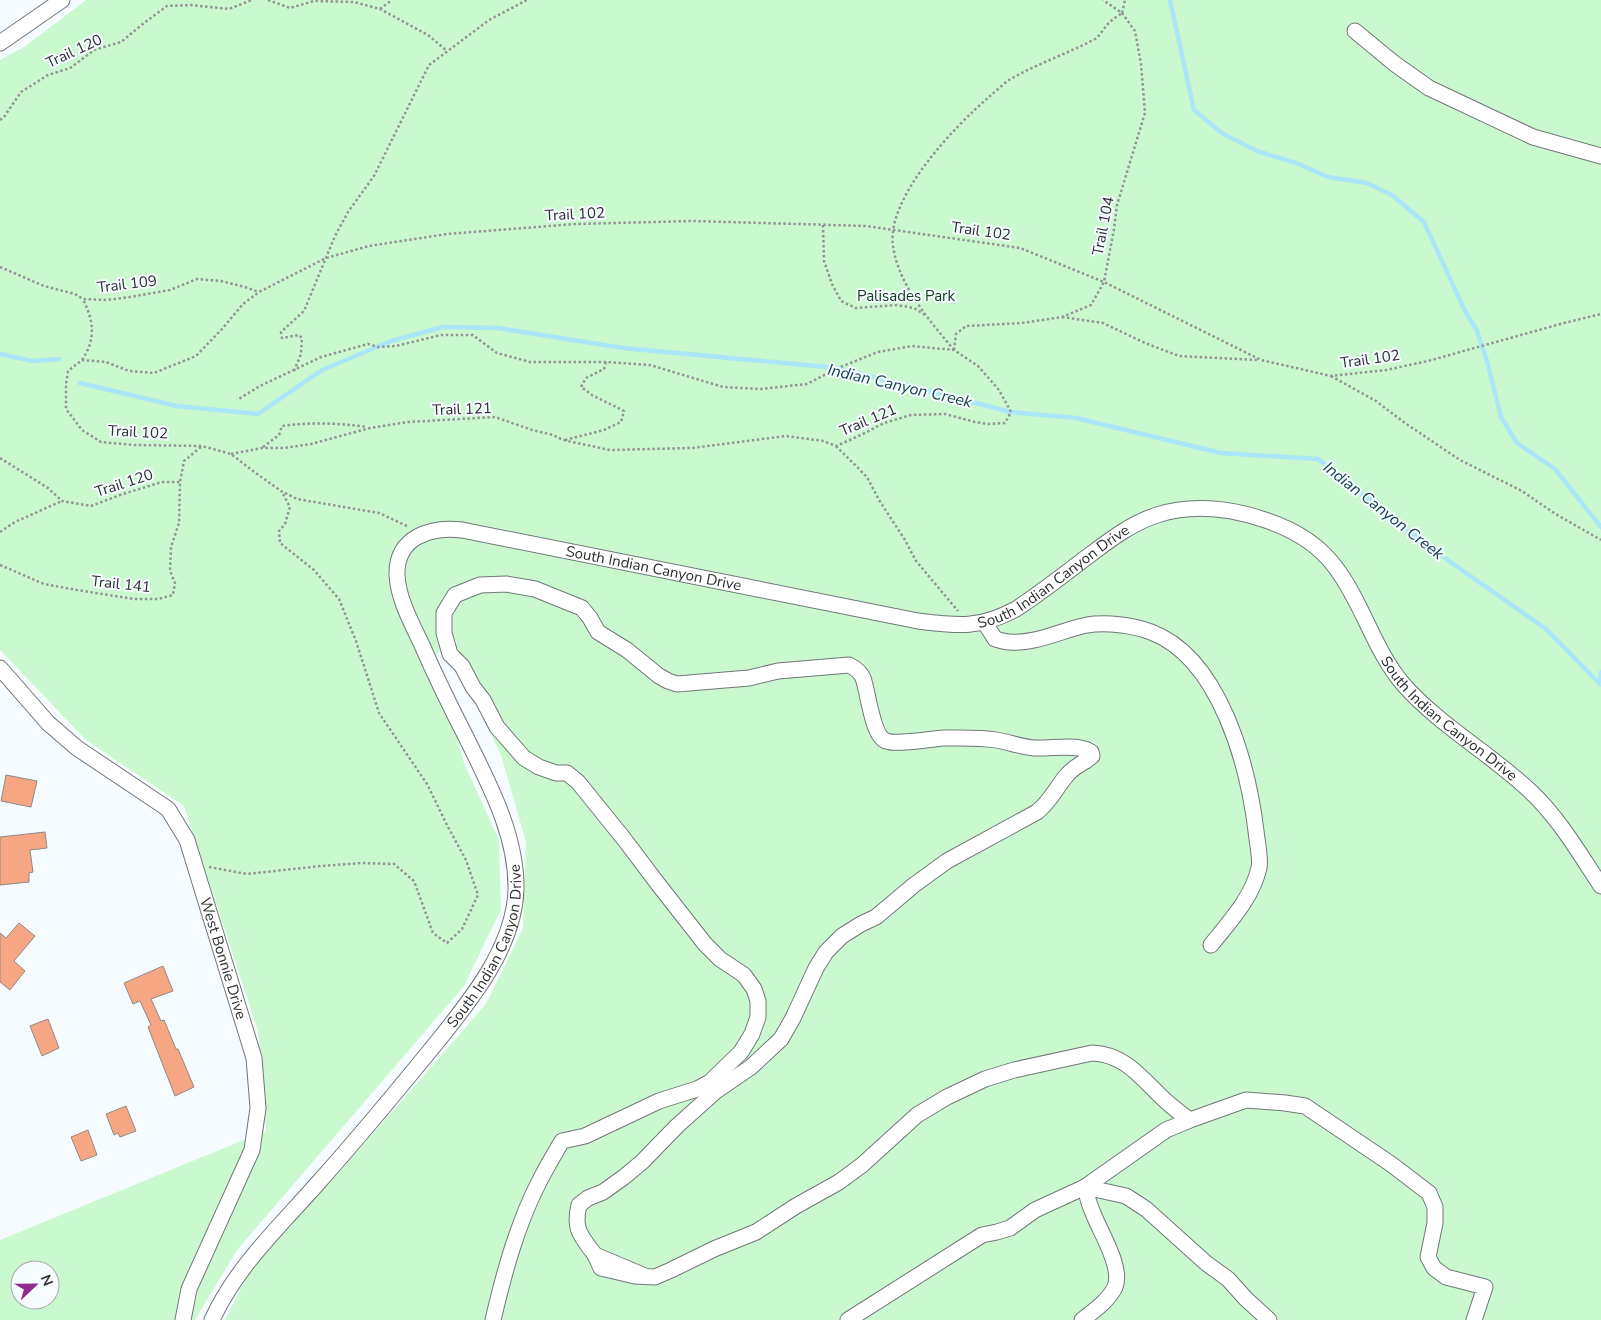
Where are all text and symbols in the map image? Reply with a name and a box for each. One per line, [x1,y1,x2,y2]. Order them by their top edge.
street label: Trail 120 [43,29,105,73]
street label: Trail 104 [1087,195,1119,257]
street label: Trail 102 [545,202,605,226]
street label: Trail 102 [950,217,1012,245]
street label: Trail 109 [96,270,158,298]
park label: Palisades Park [857,286,955,306]
street label: Trail 102 [1339,345,1401,373]
water label: Indian Canyon Creek [825,359,975,414]
street label: Trail 121 [432,398,492,420]
street label: Trail 121 [837,399,899,441]
street label: Trail 102 [108,420,168,444]
water label: Indian Canyon Creek [1318,457,1449,565]
street label: Trail 120 [92,464,156,502]
street label: South Indian Canyon Drive [976,520,1133,633]
street label: South Indian Canyon Drive [564,541,743,596]
street label: Trail 141 [90,571,152,597]
street label: South Indian Canyon Drive [1376,652,1522,785]
street label: South Indian Canyon Drive [442,863,526,1032]
street label: West Bonnie Drive [195,895,251,1022]
north arrow [10,1260,60,1310]
text: N [36,1272,57,1289]

